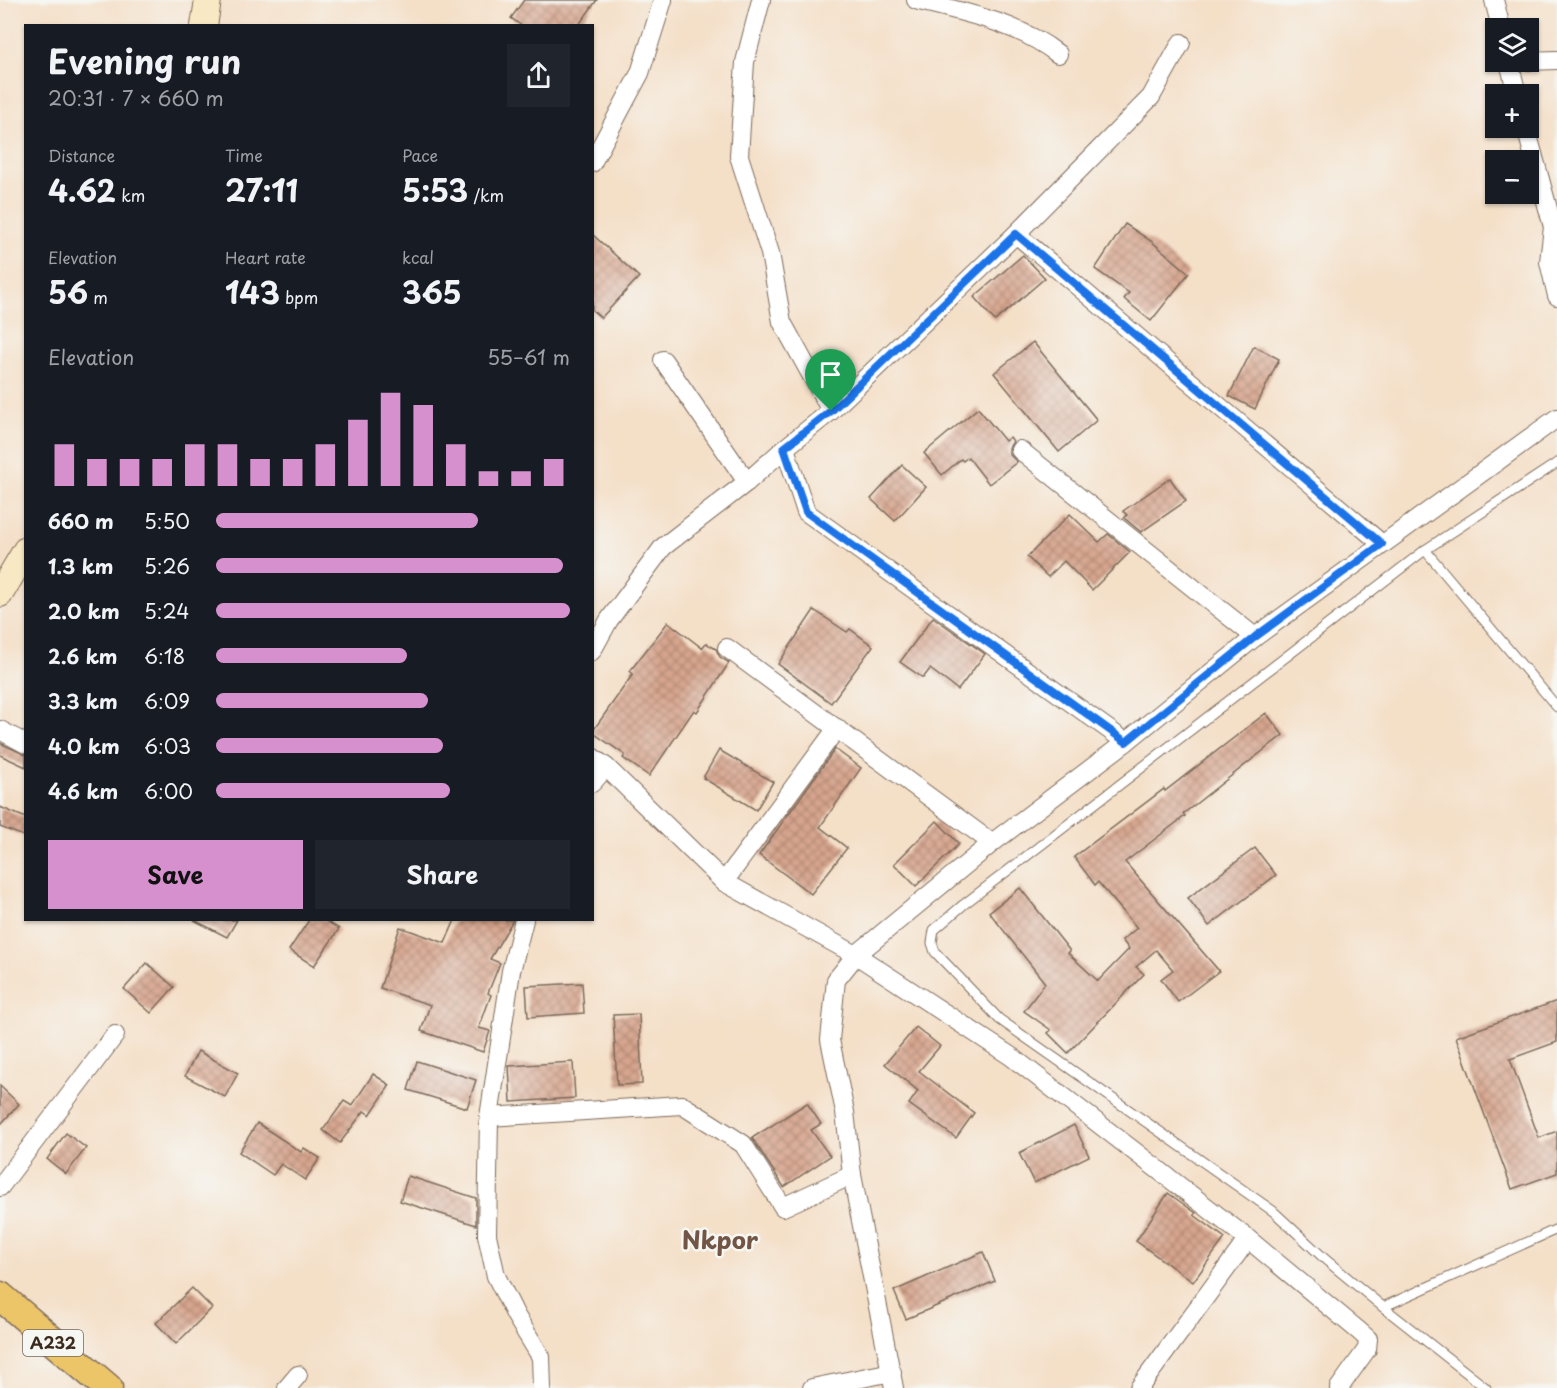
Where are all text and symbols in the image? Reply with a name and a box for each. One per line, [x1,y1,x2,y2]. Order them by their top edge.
map controls [1485,18,1539,204]
button: layers [1485,18,1539,72]
text: Evening run [48,35,241,85]
button: share [507,44,570,107]
text: 20:31 · 7 × 660 m [48,83,224,113]
button: + [1485,84,1539,138]
text: Distance [48,143,115,167]
text: Time [225,143,263,167]
text: Pace [402,143,438,167]
button: − [1485,150,1539,204]
text: 4.62 [48,167,116,212]
text: 27:11 [225,167,298,212]
text: 5:53 [402,167,468,212]
text: km [116,183,145,207]
text: /km [468,183,504,207]
text: Elevation [48,245,117,269]
text: Heart rate [225,245,306,269]
text: kcal [402,245,434,269]
text: 56 [48,269,88,314]
text: 143 [225,269,280,314]
text: 365 [402,269,462,314]
text: m [88,285,108,309]
text: bpm [280,285,318,309]
text: Elevation [48,342,134,372]
text: 55–61 m [487,342,570,372]
pin [805,349,856,411]
icon: arrive [814,358,847,391]
text: 660 m [48,506,114,536]
text: 5:50 [144,506,190,536]
text: 1.3 km [48,551,114,581]
text: 5:26 [144,551,190,581]
text: 2.0 km [48,596,120,626]
text: 5:24 [144,596,189,626]
text: 2.6 km [48,641,117,671]
text: 6:18 [144,641,185,671]
text: 3.3 km [48,686,118,716]
text: 6:09 [144,686,190,716]
text: 4.0 km [48,731,120,761]
text: 6:03 [144,731,191,761]
text: 4.6 km [48,776,118,806]
text: 6:00 [144,776,193,806]
button: Save [48,840,303,909]
button: Share [315,840,570,909]
district label: Nkpor [682,1221,759,1257]
road number: A232 [23,1330,83,1356]

